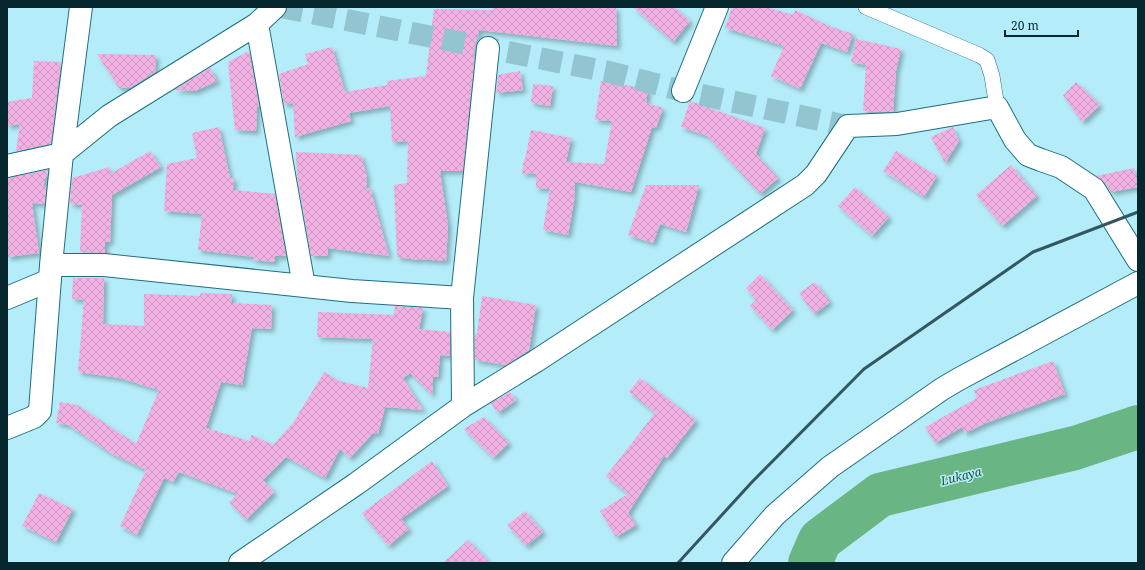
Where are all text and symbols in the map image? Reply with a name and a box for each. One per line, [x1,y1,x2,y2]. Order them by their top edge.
scale bar [1005,12,1078,38]
text: 20 m [1011,17,1039,34]
water label: Lukaya [938,463,983,490]

